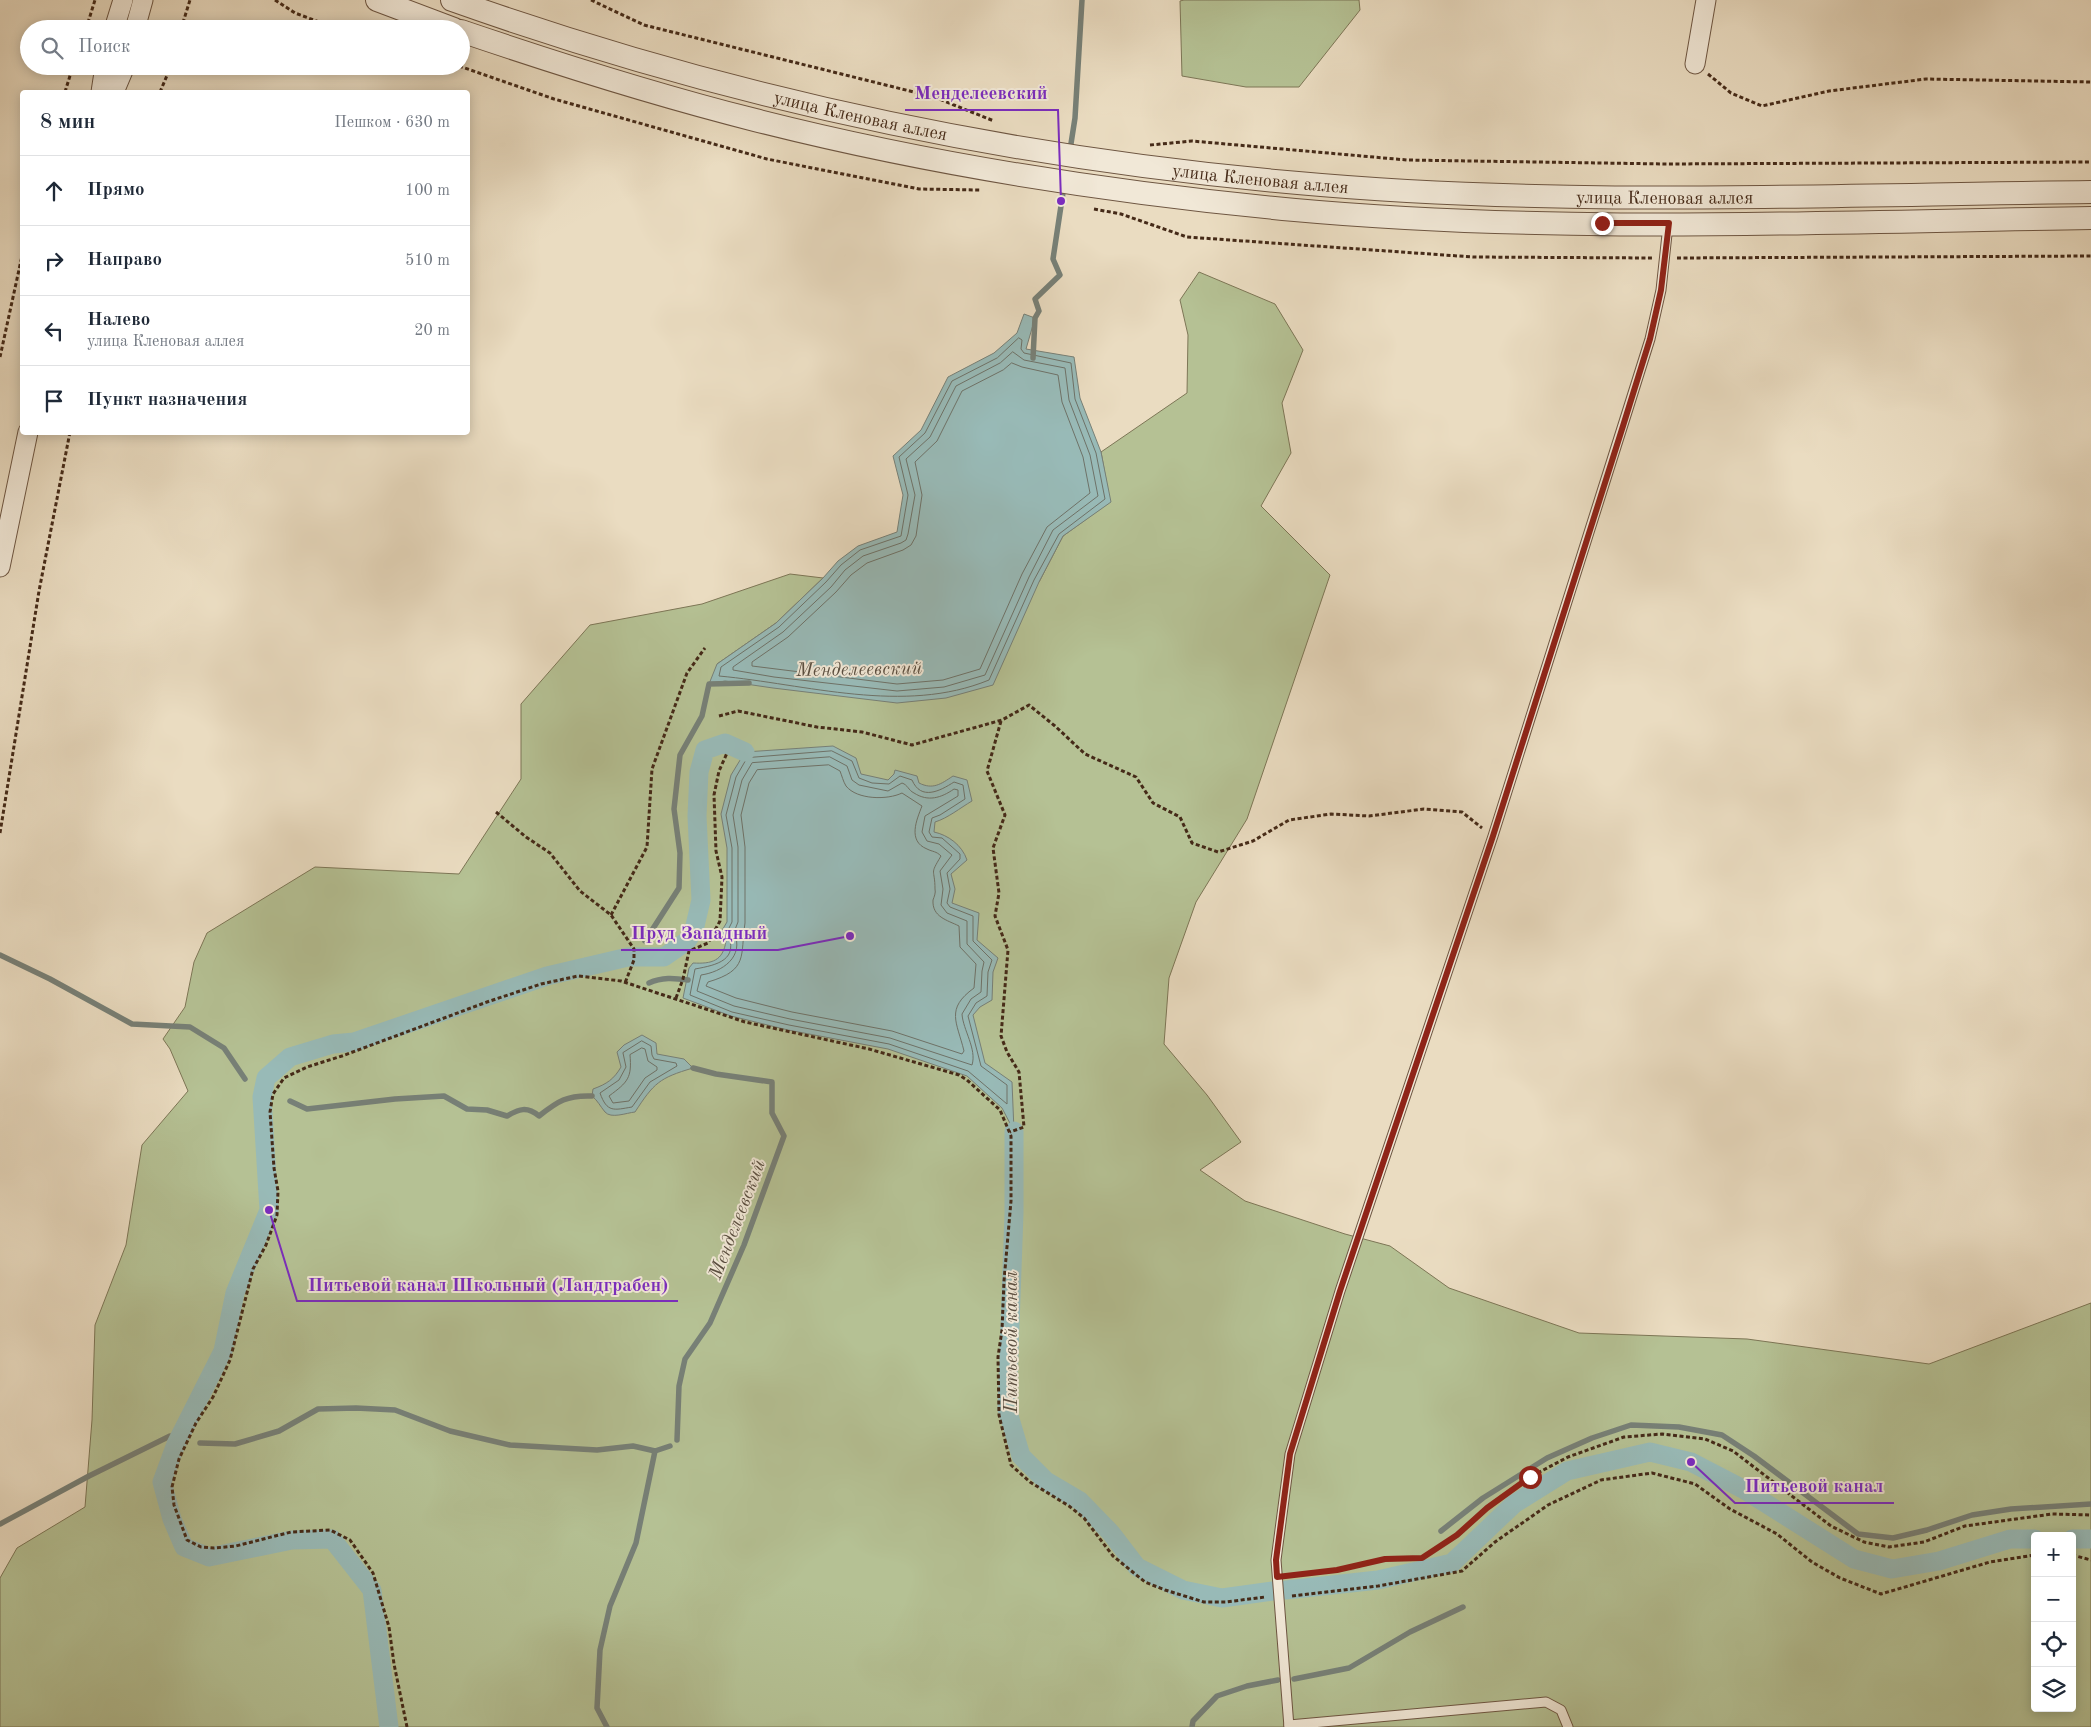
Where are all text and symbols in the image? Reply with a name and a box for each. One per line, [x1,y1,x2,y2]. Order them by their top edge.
search box [20,20,470,75]
icon: search [38,34,66,62]
text: Поиск [78,38,130,57]
callout: Менделеевский [905,76,1058,110]
text: Менделеевский [914,85,1048,104]
street label: улица Кленовая аллея [772,89,949,144]
text: 8 мин [40,112,95,133]
text: Пешком · 630 m [334,115,450,131]
street label: улица Кленовая аллея [1171,162,1349,197]
icon: ahead [40,177,68,205]
text: Прямо [87,181,145,200]
text: 100 m [405,183,450,199]
street label: улица Кленовая аллея [1576,189,1753,208]
route end [1591,212,1614,235]
icon: right [40,247,68,275]
text: Направо [87,251,162,270]
text: 510 m [405,253,450,269]
text: Налево [87,311,150,330]
icon: left [40,317,68,345]
text: 20 m [414,323,450,339]
text: улица Кленовая аллея [87,334,244,350]
icon: arrive [40,387,68,415]
text: Пункт назначения [87,391,247,410]
water label: Менделеевский [795,660,923,681]
callout: Пруд Западный [621,916,778,950]
text: Пруд Западный [631,925,767,944]
water label: Менделеевский [706,1157,770,1283]
callout: Питьевой канал Школьный (Ландграбен) [297,1267,678,1301]
water label: Питьевой канал [1003,1271,1022,1414]
text: Питьевой канал Школьный (Ландграбен) [308,1277,668,1296]
route start [1519,1466,1542,1489]
callout: Питьевой канал [1735,1469,1894,1503]
text: Питьевой канал [1745,1478,1884,1497]
map controls [2031,1532,2076,1712]
button: + [2031,1532,2076,1577]
button: − [2031,1577,2076,1622]
button: locate [2031,1622,2076,1667]
button: layers [2031,1667,2076,1712]

